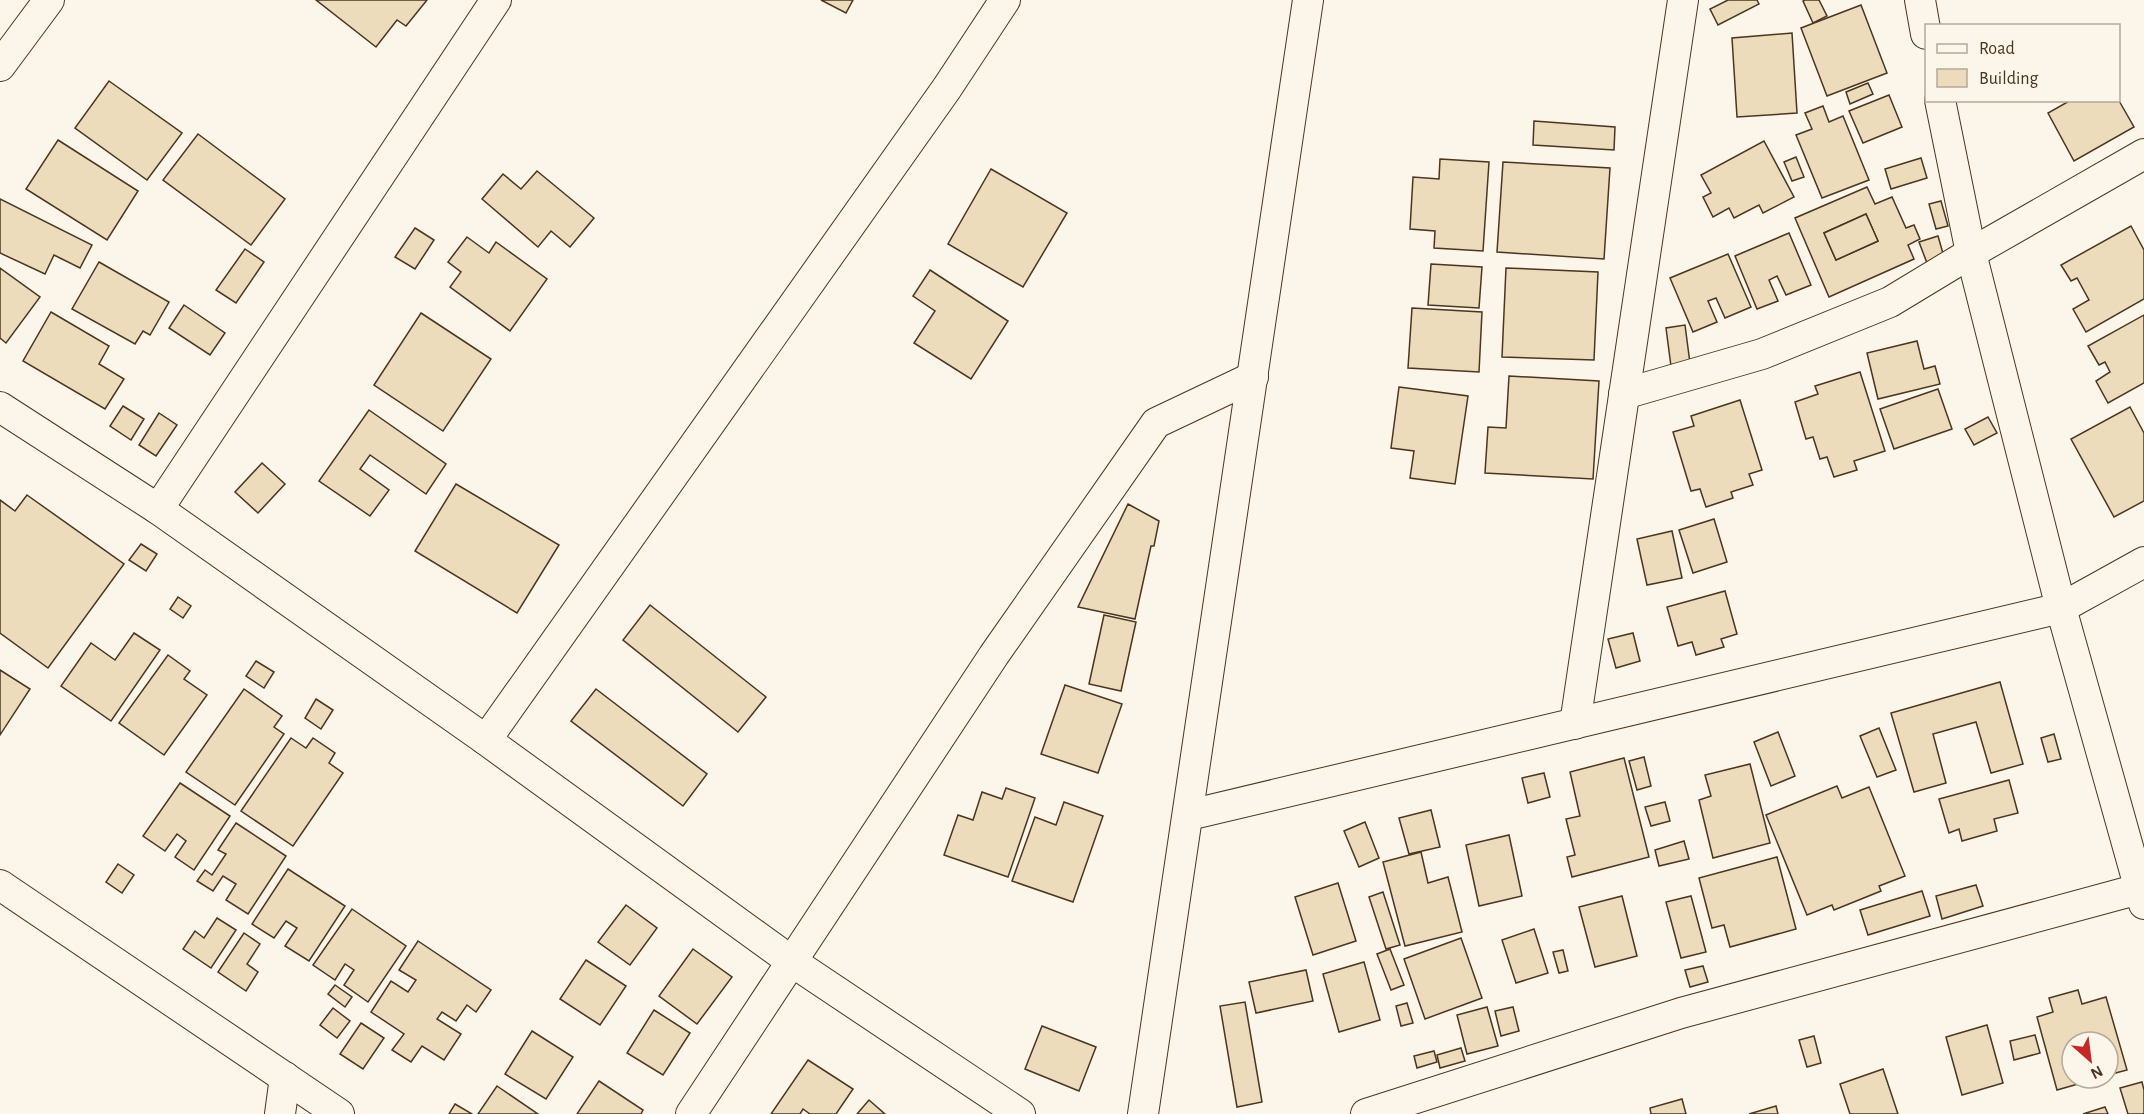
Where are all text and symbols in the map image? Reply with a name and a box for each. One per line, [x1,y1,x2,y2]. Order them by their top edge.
legend [1925,24,2120,102]
text: Road [1979,40,2015,58]
text: Building [1979,70,2039,88]
north arrow [2060,1030,2120,1090]
text: N [2088,1063,2105,1082]

